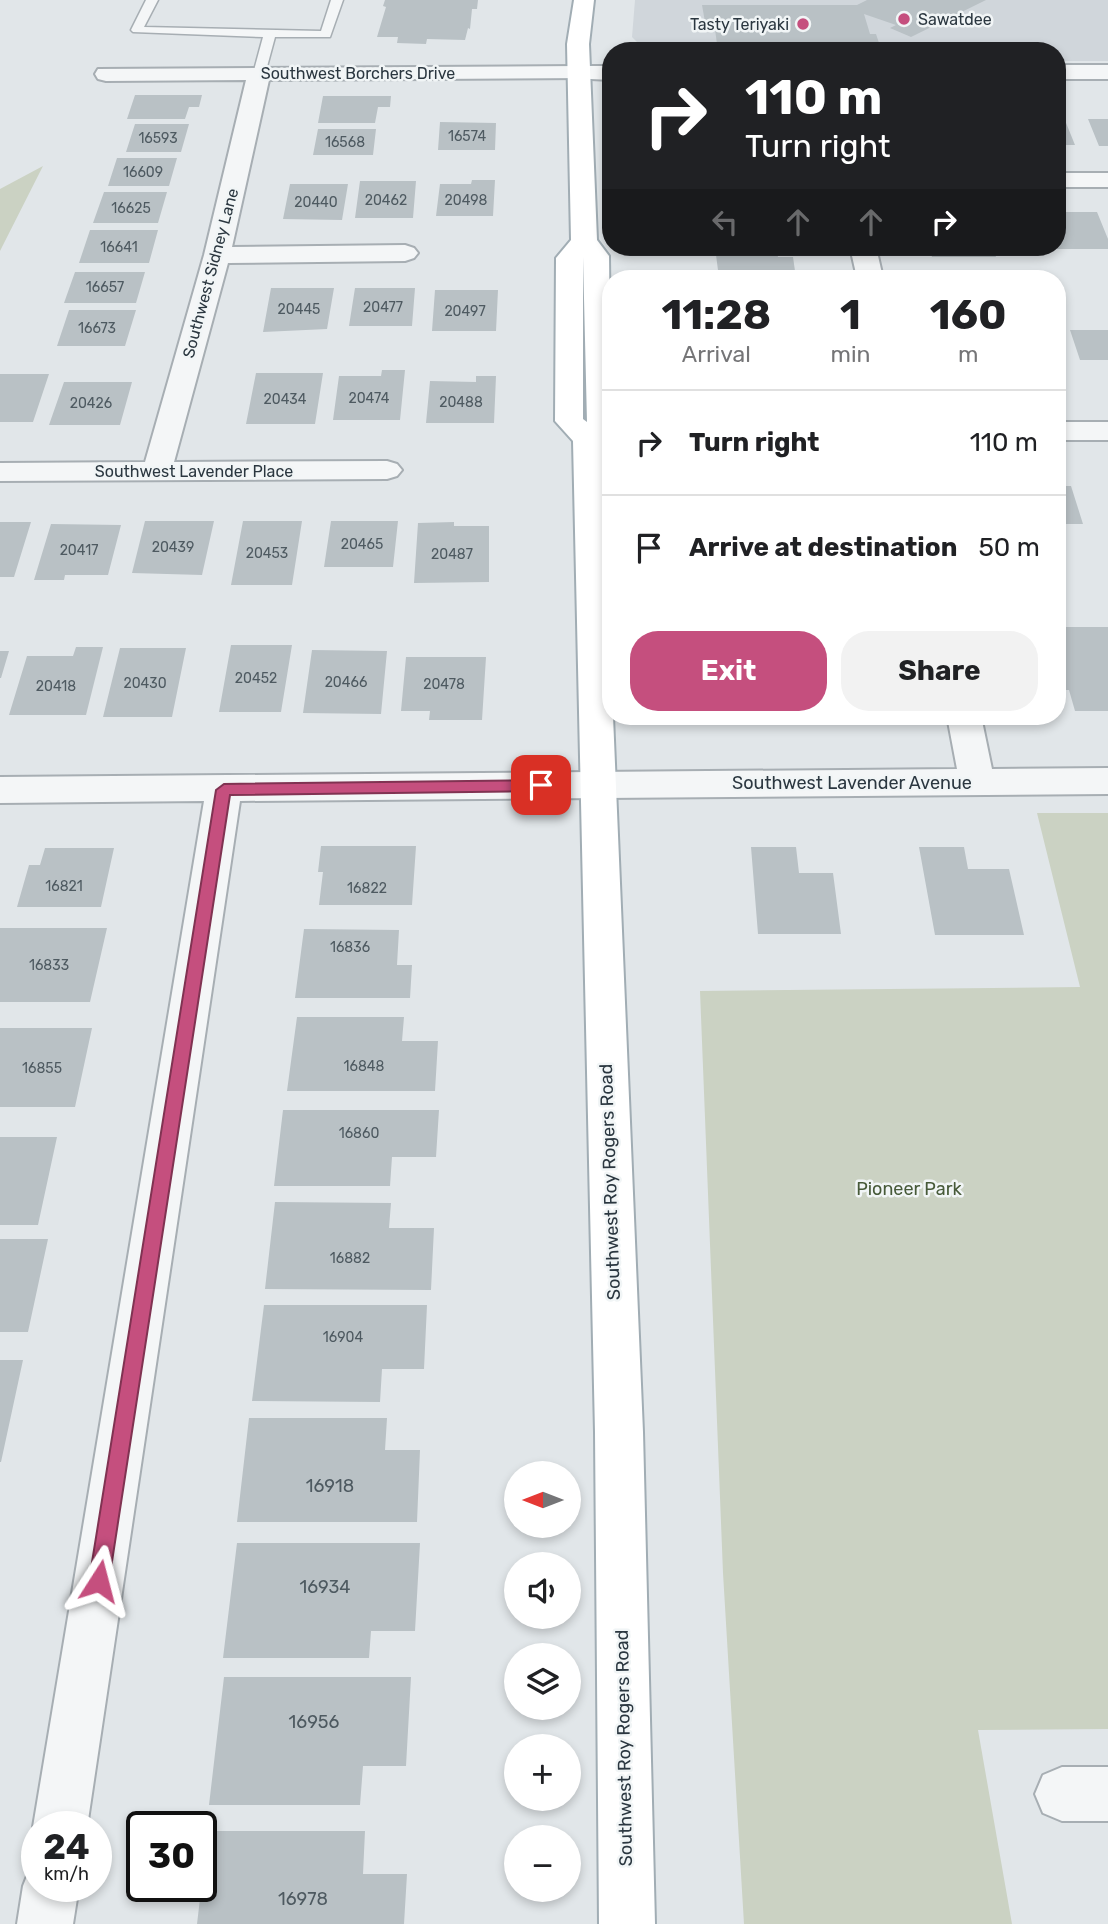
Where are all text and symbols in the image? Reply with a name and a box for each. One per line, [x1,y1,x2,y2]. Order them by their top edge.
place label: Sawatdee [918,10,992,29]
marker: Sawatdee [896,11,912,27]
place label: Tasty Teriyaki [690,15,789,34]
marker: Tasty Teriyaki [795,16,811,32]
street label: Southwest Borchers Drive [261,64,455,83]
text: 110 m [745,68,882,126]
icon: right [630,70,721,161]
text: Turn right [745,127,890,165]
house number: 16574 [448,128,486,145]
house number: 16593 [138,130,178,147]
house number: 16568 [325,134,365,151]
house number: 16609 [123,164,163,181]
street label: Southwest Sidney Lane [179,186,242,360]
house number: 20462 [365,192,407,209]
house number: 20498 [445,192,488,209]
house number: 20440 [294,194,338,211]
house number: 16625 [111,200,151,217]
icon: left [706,203,744,241]
icon: ahead [779,203,817,241]
icon: ahead [852,203,890,241]
icon: right [925,203,963,241]
house number: 16641 [100,239,138,256]
house number: 16657 [86,279,124,296]
text: 11:28 [661,290,771,340]
text: 1 [840,290,861,340]
text: 160 [930,290,1007,340]
house number: 20477 [363,299,403,316]
house number: 20445 [278,301,320,318]
house number: 20497 [444,303,486,320]
house number: 16673 [78,320,116,337]
text: Arrival [682,340,751,368]
text: min [831,340,870,368]
text: m [958,340,978,368]
house number: 20474 [349,390,390,407]
house number: 20434 [264,391,307,408]
house number: 20488 [439,394,483,411]
house number: 20426 [70,395,112,412]
icon: right [630,424,668,462]
text: Turn right [689,427,819,458]
text: 110 m [970,427,1038,458]
street label: Southwest Lavender Place [95,462,293,481]
icon: arrive [630,529,668,567]
text: Arrive at destination [689,532,957,563]
text: 50 m [978,532,1040,563]
house number: 20465 [341,536,383,553]
house number: 20439 [152,539,194,556]
house number: 20417 [60,542,98,559]
house number: 20453 [246,545,288,562]
house number: 20487 [431,546,473,563]
button: Exit [630,631,827,711]
button: Share [841,631,1038,711]
house number: 20452 [235,670,277,687]
house number: 20466 [325,674,367,691]
house number: 20430 [123,675,167,692]
house number: 20478 [423,676,465,693]
house number: 20418 [36,678,76,695]
pin [511,755,571,815]
icon: arrive [522,766,560,804]
street label: Southwest Lavender Avenue [732,772,972,794]
house number: 16821 [45,878,83,895]
house number: 16822 [347,880,387,897]
house number: 16836 [330,939,370,956]
house number: 16833 [29,957,69,974]
house number: 16848 [344,1058,385,1075]
house number: 16855 [22,1060,62,1077]
street label: Southwest Roy Rogers Road [595,1063,625,1301]
house number: 16860 [339,1125,379,1142]
park label: Pioneer Park [856,1178,963,1200]
house number: 16882 [330,1250,370,1267]
house number: 16904 [323,1329,363,1346]
north arrow [504,1461,581,1538]
map controls [504,1461,581,1902]
house number: 16918 [306,1475,354,1497]
position arrow [62,1544,136,1618]
button: sound [504,1552,581,1629]
house number: 16934 [300,1576,350,1598]
street label: Southwest Roy Rogers Road [611,1630,637,1866]
button: layers [504,1643,581,1720]
house number: 16956 [289,1711,340,1733]
button: + [504,1734,581,1811]
speed limit sign: 30 [126,1811,217,1902]
button: − [504,1825,581,1902]
text: 24 [43,1826,90,1868]
text: km/h [44,1863,89,1885]
house number: 16978 [278,1888,328,1910]

